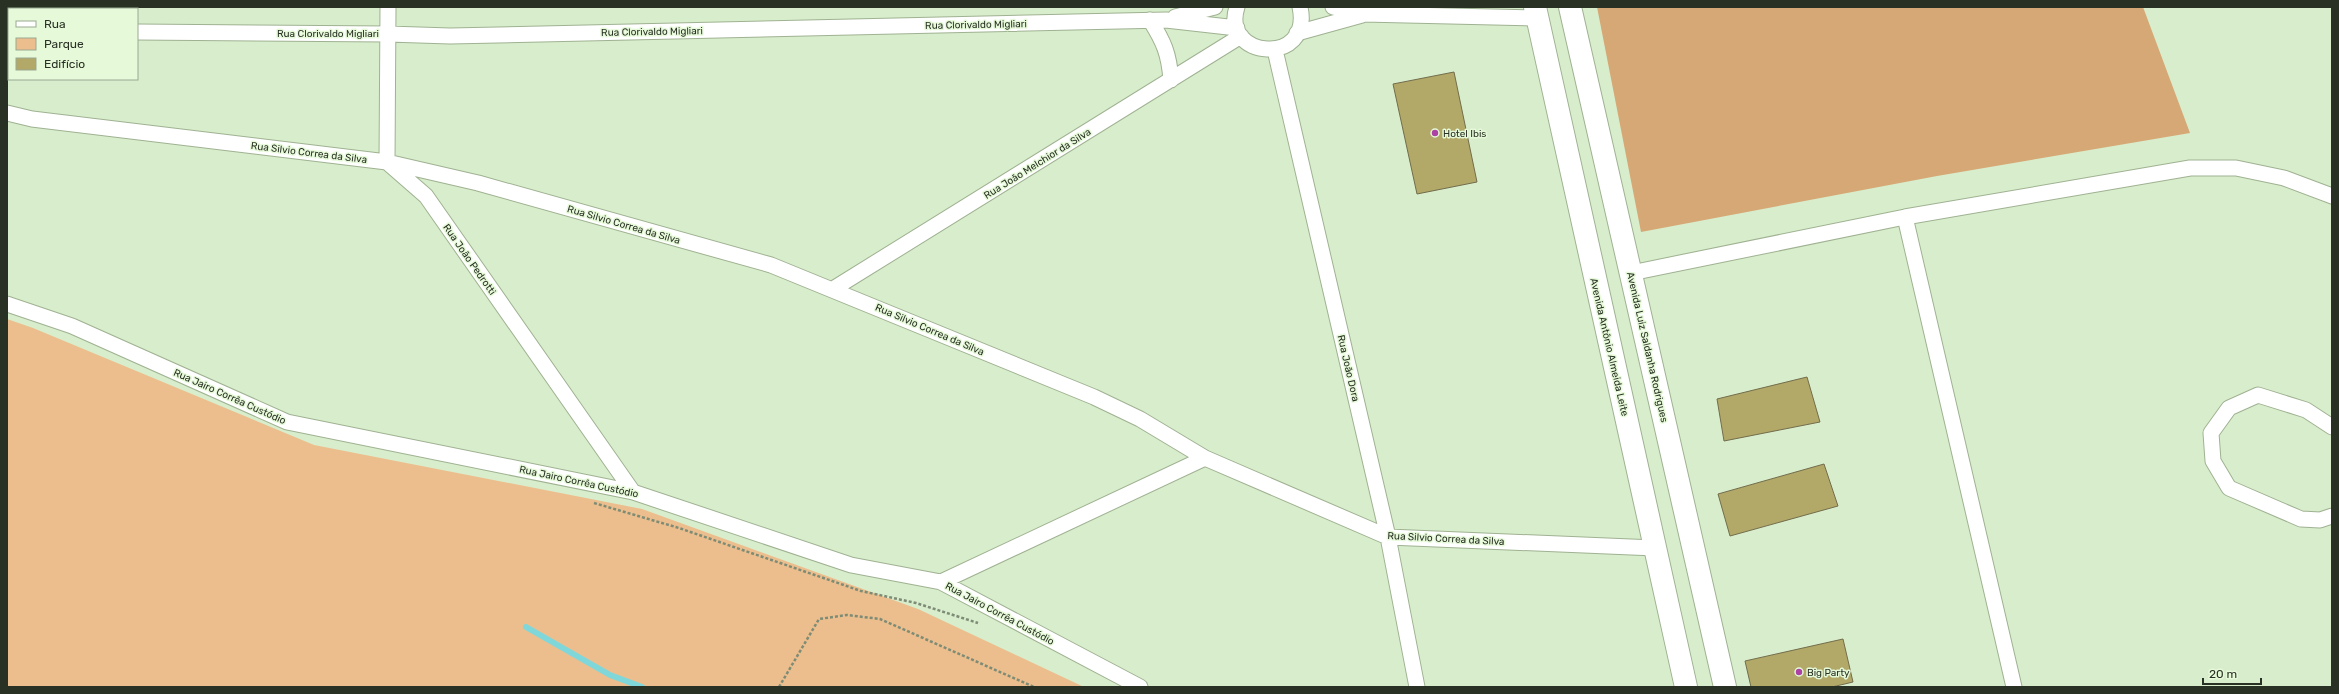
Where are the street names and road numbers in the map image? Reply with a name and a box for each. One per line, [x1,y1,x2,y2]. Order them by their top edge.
street label: Rua Clorivaldo Migliari [925,18,1027,32]
street label: Rua Clorivaldo Migliari [601,25,703,39]
street label: Rua Clorivaldo Migliari [277,28,379,40]
street label: Rua João Melchior da Silva [982,126,1093,202]
street label: Rua Silvio Correa da Silva [250,140,368,166]
street label: Rua Silvio Correa da Silva [566,203,682,247]
street label: Rua João Pedrotti [440,222,498,297]
street label: Avenida Luiz Saldanha Rodrigues [1624,271,1670,424]
street label: Avenida Antônio Almeida Leite [1587,277,1631,418]
street label: Rua Silvio Correa da Silva [873,302,986,358]
street label: Rua João Dora [1335,334,1362,403]
street label: Rua Jairo Corrêa Custódio [172,367,288,427]
street label: Rua Jairo Corrêa Custódio [518,463,640,501]
street label: Rua Silvio Correa da Silva [1387,530,1505,548]
street label: Rua Jairo Corrêa Custódio [943,580,1056,648]

